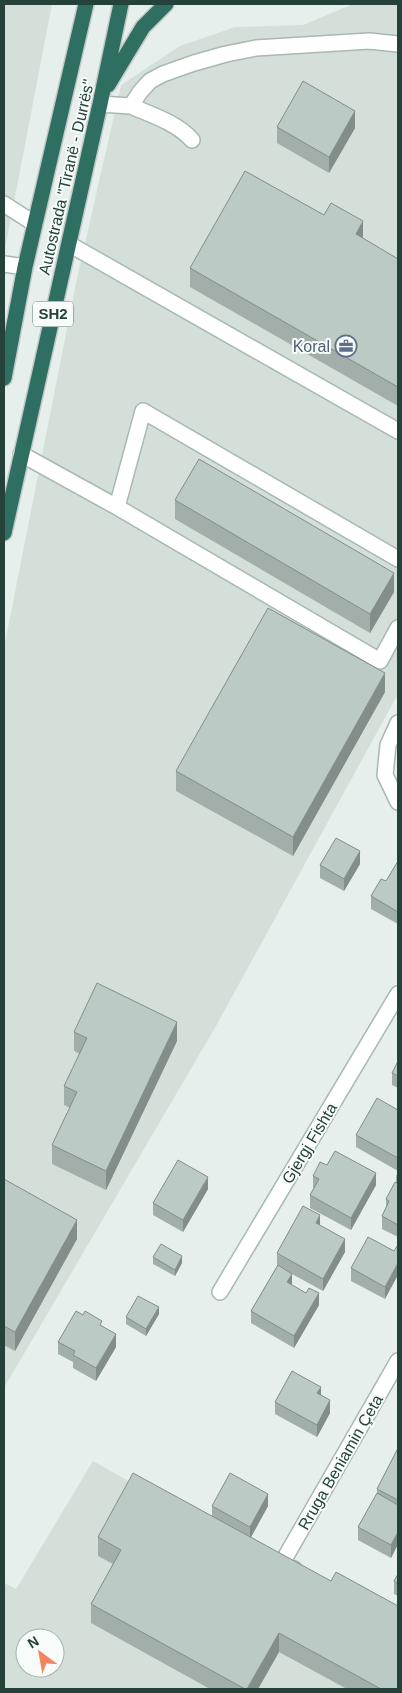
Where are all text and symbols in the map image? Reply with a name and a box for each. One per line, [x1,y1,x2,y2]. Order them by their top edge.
street label: Autostrada "Tiranë - Durrës" [36,78,97,277]
road number: SH2 [33,302,73,326]
office icon: Koral [334,334,358,358]
place label: Koral [293,338,330,355]
street label: Gjergj Fishta [279,1100,340,1187]
street label: Rruga Beniamin Çeta [295,1392,386,1533]
north arrow [15,1628,65,1678]
text: N [25,1633,42,1651]

